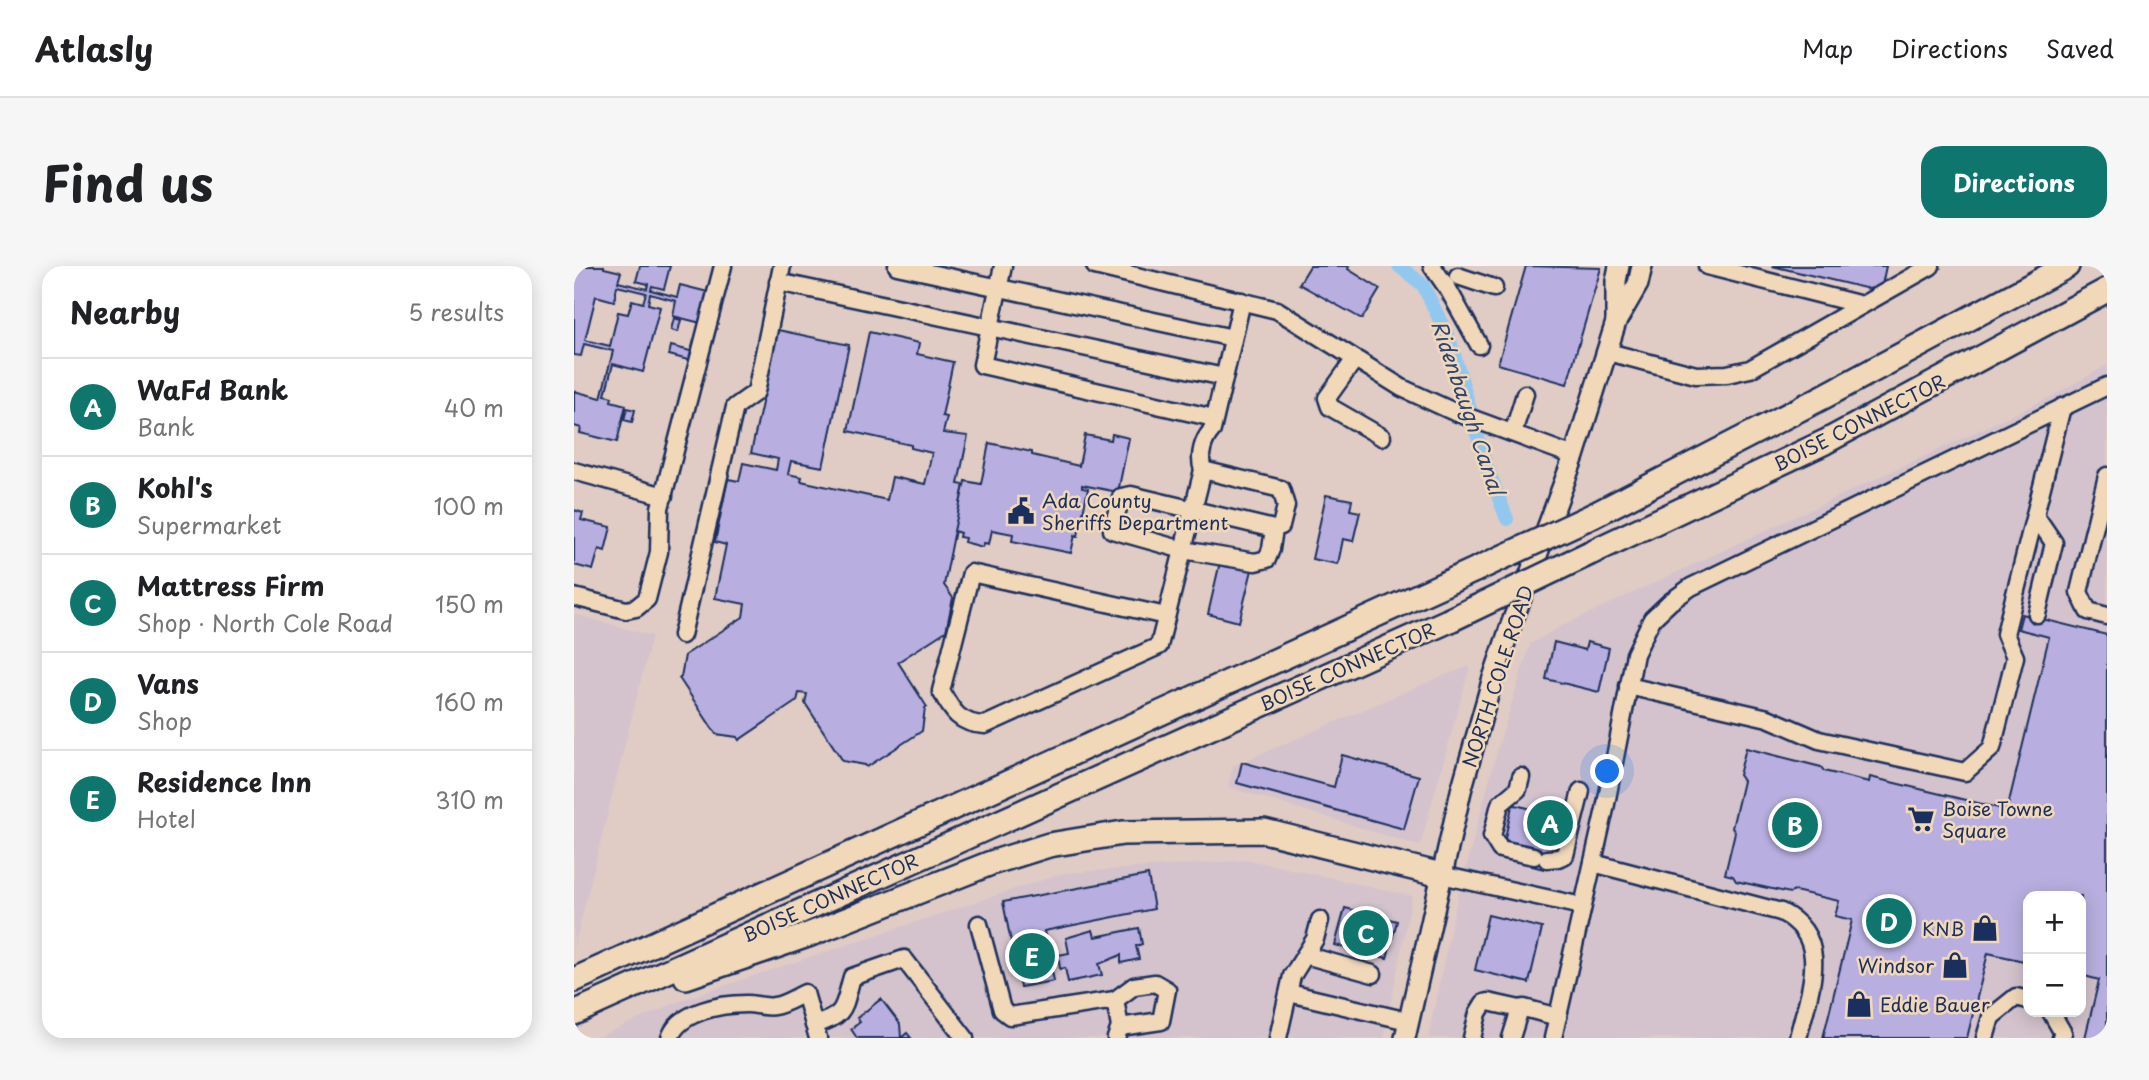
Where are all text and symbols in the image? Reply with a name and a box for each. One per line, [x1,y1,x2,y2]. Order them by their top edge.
text: Atlasly [35,23,153,73]
text: Map [1802,30,1853,66]
text: Directions [1891,30,2008,66]
text: Saved [2046,30,2114,66]
text: Find us [42,145,213,219]
button: Directions [1921,146,2107,218]
text: Nearby [70,289,180,334]
text: 5 results [408,294,504,329]
water label: Ridenbaugh Canal [1424,315,1515,502]
street label: BOISE CONNECTOR [1768,366,1950,478]
text: WaFd Bank [137,370,288,409]
text: A [84,390,102,425]
text: 40 m [444,390,504,425]
text: Bank [137,409,195,444]
text: Kohl's [137,468,213,507]
place label: Ada County Sheriffs Department [1042,486,1228,536]
text: B [85,488,101,523]
text: 100 m [434,488,504,523]
public building icon: Ada County Sheriffs Department [1006,496,1036,526]
text: Supermarket [137,507,281,542]
text: Mattress Firm [137,566,324,605]
street label: NORTH COLE ROAD [1454,581,1540,771]
text: C [84,586,102,621]
text: 150 m [435,586,504,621]
text: Shop · North Cole Road [137,605,393,640]
street label: BOISE CONNECTOR [1255,615,1439,717]
text: Vans [137,664,199,703]
text: D [84,684,102,719]
text: 160 m [435,684,504,719]
text: Shop [137,703,192,738]
your location [1590,754,1624,788]
text: Residence Inn [137,762,312,801]
text: E [86,782,100,817]
text: 310 m [435,782,504,817]
place label: Boise Towne Square [1942,794,2053,844]
pin: A [1527,797,1573,849]
pin: B [1772,799,1818,851]
text: Hotel [137,801,196,836]
supermarket icon: Boise Towne Square [1906,804,1936,834]
street label: BOISE CONNECTOR [738,846,922,948]
map controls [2023,891,2086,1017]
button: + [2023,891,2086,954]
pin: D [1866,895,1912,947]
pin: C [1343,907,1389,959]
shop icon: KNB [1970,913,2000,943]
place label: KNB [1922,914,1964,942]
pin: E [1009,930,1055,982]
shop icon: Windsor [1940,950,1970,980]
place label: Windsor [1858,951,1934,979]
button: − [2023,954,2086,1017]
shop icon: Eddie Bauer [1844,989,1874,1019]
place label: Eddie Bauer [1880,990,1990,1018]

